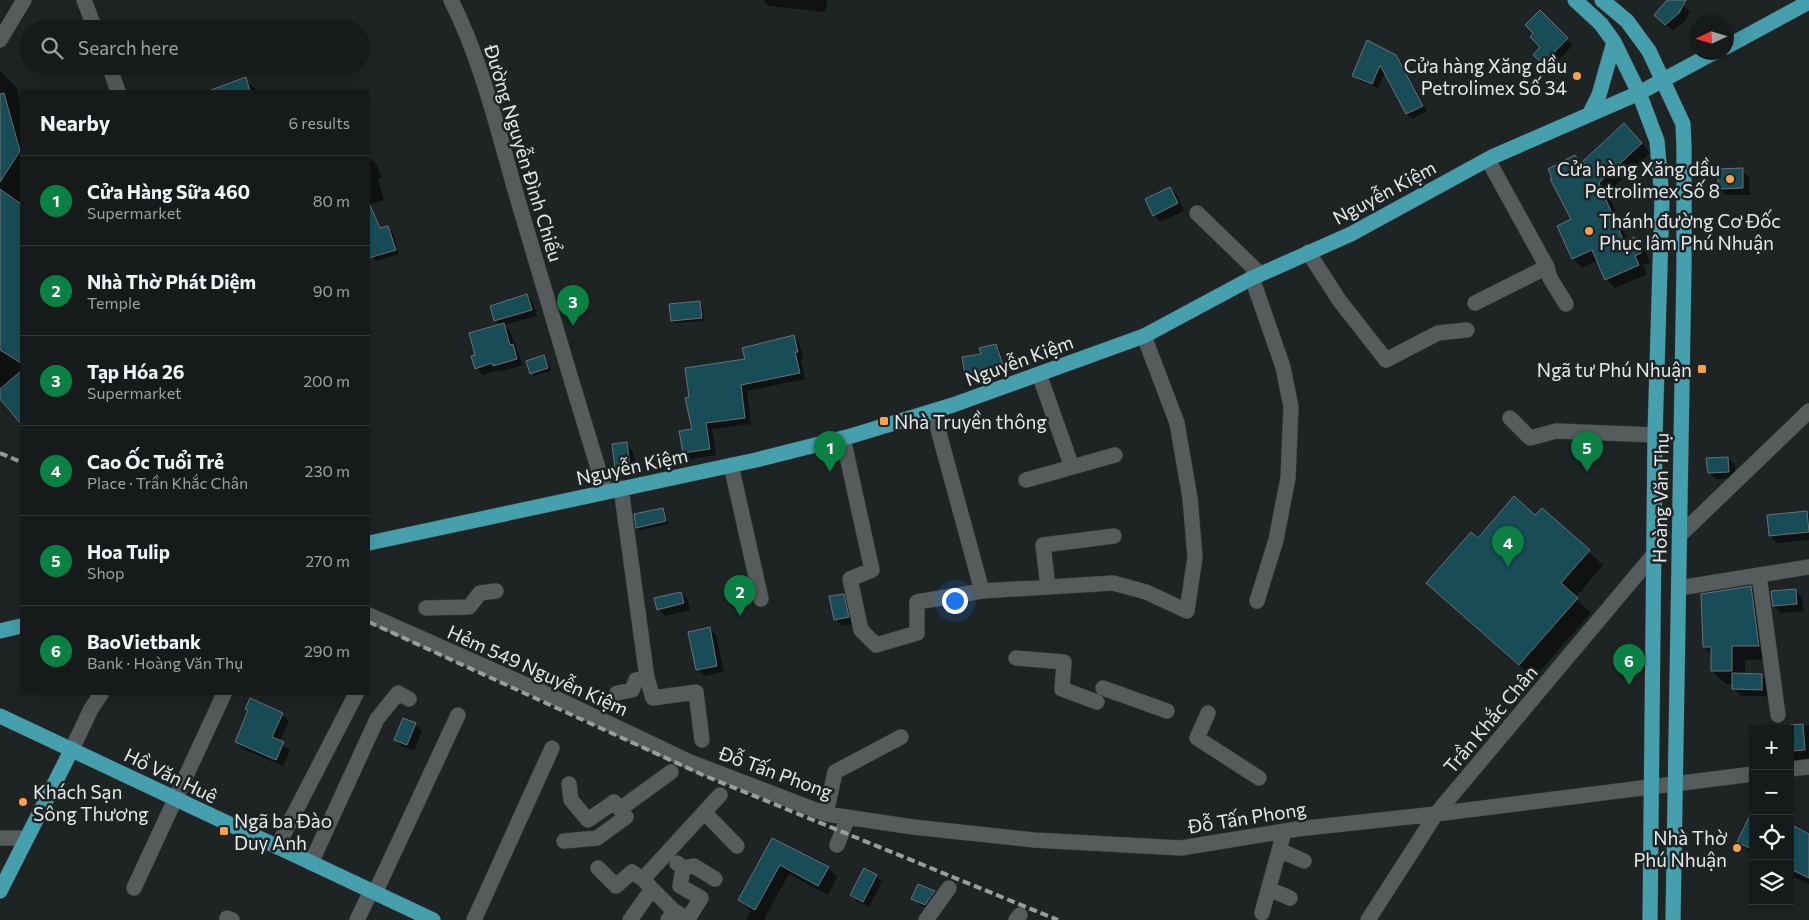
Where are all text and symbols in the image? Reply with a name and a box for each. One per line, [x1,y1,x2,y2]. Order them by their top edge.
north arrow [1689,15,1734,60]
search box [20,20,370,75]
icon: search [38,34,66,62]
text: Search here [78,36,178,59]
street label: Đường Nguyễn Đình Chiểu [480,41,568,264]
place label: Cửa hàng Xăng dầu Petrolimex Số 34 [1404,54,1567,99]
marker: Cửa hàng Xăng dầu Petrolimex Số 34 [1571,70,1583,82]
text: Nearby [40,110,110,135]
text: 6 results [289,113,350,132]
street label: Nguyễn Kiệm [1328,155,1440,229]
place label: Cửa hàng Xăng dầu Petrolimex Số 8 [1557,157,1720,202]
marker: Cửa hàng Xăng dầu Petrolimex Số 8 [1724,173,1736,185]
text: Cửa Hàng Sữa 460 [87,180,250,203]
text: 1 [52,191,60,210]
text: 80 m [313,191,350,210]
text: Supermarket [87,203,182,222]
place label: Thánh đường Cơ Đốc Phục lâm Phú Nhuận [1599,209,1781,254]
marker: Thánh đường Cơ Đốc Phục lâm Phú Nhuận [1583,225,1595,237]
text: Nhà Thờ Phát Diệm [87,270,256,293]
text: 2 [51,281,61,300]
text: 90 m [313,281,350,300]
pin: 3 [557,285,589,326]
text: Temple [87,293,140,312]
street label: Nguyễn Kiệm [962,330,1076,390]
place label: Ngã tư Phú Nhuận [1537,358,1692,381]
text: Tạp Hóa 26 [87,360,184,383]
marker: Ngã tư Phú Nhuận [1696,363,1708,375]
text: 3 [51,371,61,390]
text: 200 m [303,371,350,390]
text: Supermarket [87,383,182,402]
place label: Nhà Truyền thông [894,410,1047,433]
marker: Nhà Truyền thông [878,415,890,427]
pin: 1 [814,431,846,472]
pin: 5 [1571,431,1603,472]
street label: Hoàng Văn Thụ [1647,433,1673,563]
street label: Nguyễn Kiệm [574,443,690,489]
text: Cao Ốc Tuổi Trẻ [87,450,224,473]
text: 4 [51,461,61,480]
text: 230 m [305,461,350,480]
text: Place · Trần Khắc Chân [87,473,248,492]
pin: 4 [1492,526,1524,567]
text: Hoa Tulip [87,540,170,563]
text: 5 [51,551,61,570]
text: 270 m [305,551,350,570]
text: Shop [87,563,125,582]
pin: 2 [724,575,756,616]
your location [942,588,968,614]
street label: Hẻm 549 Nguyễn Kiệm [444,620,632,720]
text: BaoVietbank [87,630,201,653]
text: 6 [51,641,61,660]
text: 290 m [304,641,350,660]
pin: 6 [1613,644,1645,685]
text: Bank · Hoàng Văn Thụ [87,653,243,672]
street label: Trần Khắc Chân [1438,660,1542,778]
map controls [1749,725,1794,905]
button: + [1749,725,1794,770]
street label: Đỗ Tấn Phong [715,740,836,803]
street label: Hồ Văn Huê [121,743,221,807]
button: − [1749,770,1794,815]
place label: Khách Sạn Sông Thương [33,780,149,825]
marker: Khách Sạn Sông Thương [17,796,29,808]
street label: Đỗ Tấn Phong [1185,796,1308,838]
place label: Ngã ba Đào Duy Anh [234,809,332,854]
button: locate [1749,815,1794,860]
marker: Ngã ba Đào Duy Anh [218,825,230,837]
place label: Nhà Thờ Phú Nhuận [1633,826,1728,871]
marker: Nhà Thờ Phú Nhuận [1731,842,1743,854]
button: layers [1749,860,1794,905]

